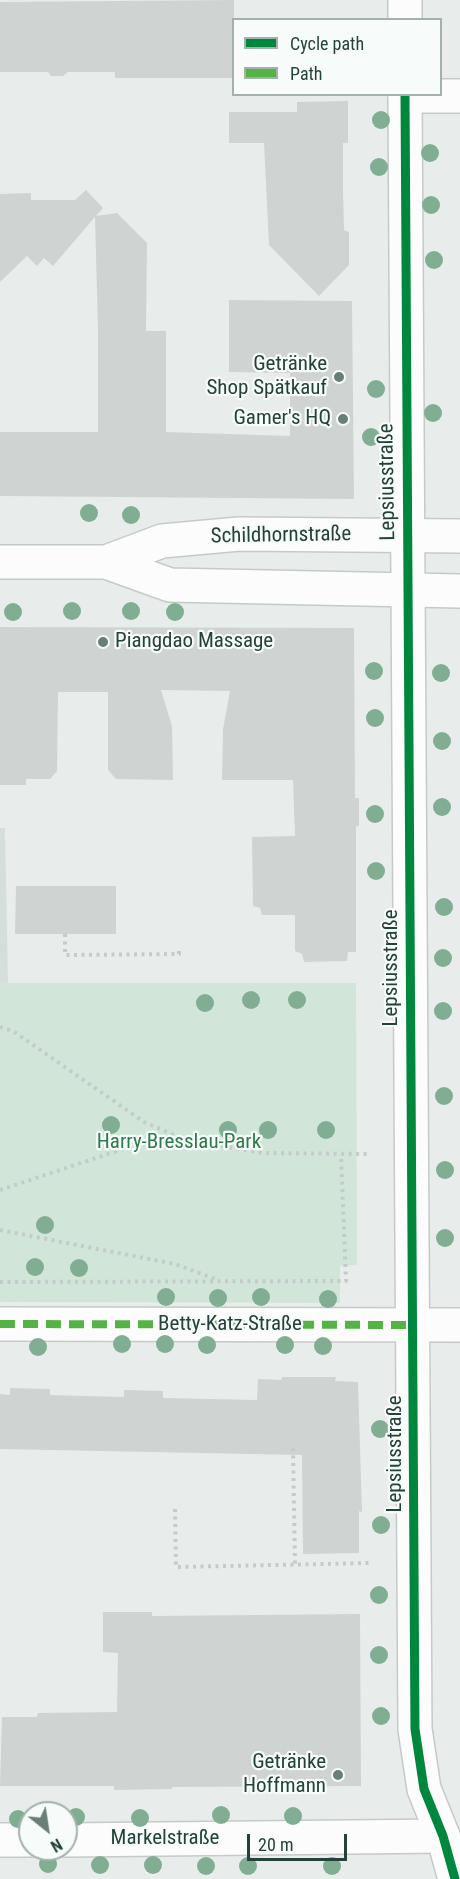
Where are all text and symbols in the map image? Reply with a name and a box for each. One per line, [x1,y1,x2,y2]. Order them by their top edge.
legend [232,18,442,96]
text: Cycle path [290,33,364,54]
text: Path [290,63,323,84]
place label: Getränke Shop Spätkauf [206,352,327,402]
marker: Getränke Shop Spätkauf [332,370,346,384]
place label: Gamer's HQ [233,406,331,432]
marker: Gamer's HQ [336,412,350,426]
street label: Lepsiusstraße [374,423,402,541]
street label: Schildhornstraße [210,522,352,550]
place label: Piangdao Massage [115,629,273,655]
marker: Piangdao Massage [96,635,110,649]
street label: Lepsiusstraße [379,910,405,1026]
park label: Harry-Bresslau-Park [97,1130,261,1156]
street label: Betty-Katz-Straße [158,1312,302,1338]
street label: Lepsiusstraße [383,1396,409,1512]
place label: Getränke Hoffmann [243,1750,326,1800]
marker: Getränke Hoffmann [331,1768,345,1782]
north arrow [18,1801,78,1861]
scale bar [250,1822,350,1860]
street label: Markelstraße [111,1826,219,1852]
text: 20 m [258,1834,293,1855]
text: N [47,1835,65,1856]

